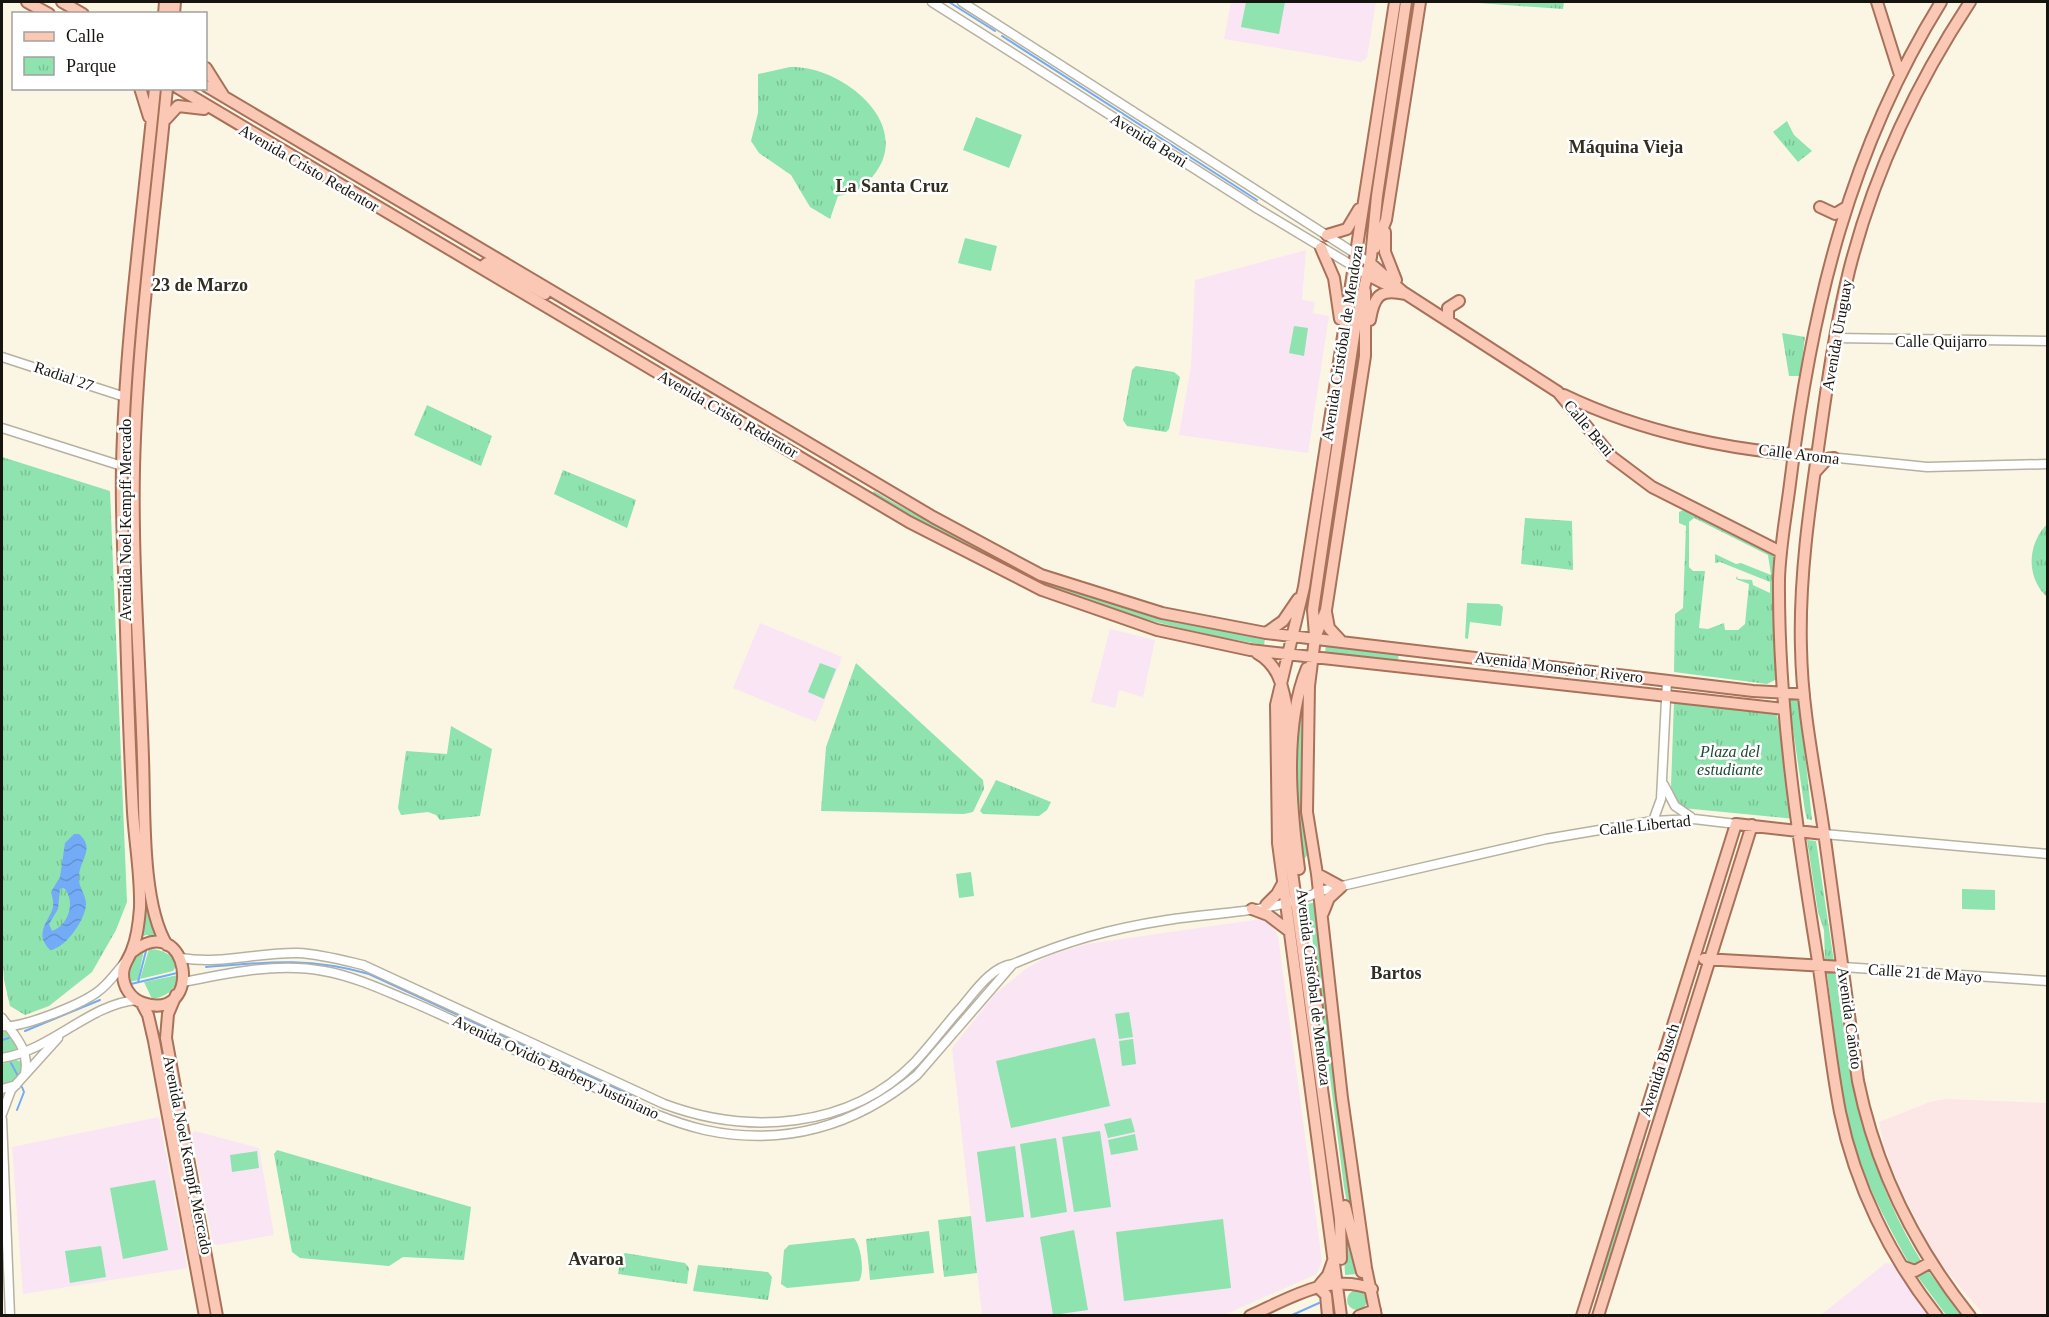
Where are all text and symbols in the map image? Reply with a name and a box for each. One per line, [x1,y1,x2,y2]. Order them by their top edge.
legend [12,12,207,90]
text: Calle [66,26,104,46]
text: Parque [66,56,116,76]
street label: Avenida Beni [1108,110,1191,171]
street label: Avenida Cristo Redentor [236,121,383,215]
district label: Máquina Vieja [1569,137,1683,157]
district label: La Santa Cruz [835,176,949,196]
street label: Avenida Cristóbal de Mendoza [1318,244,1366,442]
district label: 23 de Marzo [152,275,248,295]
street label: Avenida Uruguay [1819,278,1856,392]
street label: Calle Quijarro [1895,333,1987,351]
street label: Radial 27 [32,358,96,394]
street label: Avenida Cristo Redentor [655,367,802,461]
street label: Calle Beni [1561,396,1618,460]
street label: Avenida Noel Kempff Mercado [117,419,135,621]
street label: Calle Aroma [1758,441,1840,467]
street label: Avenida Monseñor Rivero [1474,648,1644,686]
park label: Plaza del estudiante [1697,743,1763,778]
street label: Calle Libertad [1598,812,1692,838]
street label: Avenida Cristóbal de Mendoza [1293,888,1335,1086]
street label: Calle 21 de Mayo [1867,961,1983,986]
district label: Bartos [1371,963,1422,983]
street label: Avenida Cañoto [1834,966,1866,1070]
street label: Avenida Ovidio Barbery Justiniano [450,1012,662,1123]
street label: Avenida Busch [1636,1021,1682,1119]
street label: Avenida Noel Kempff Mercado [159,1054,216,1256]
district label: Avaroa [568,1249,624,1269]

